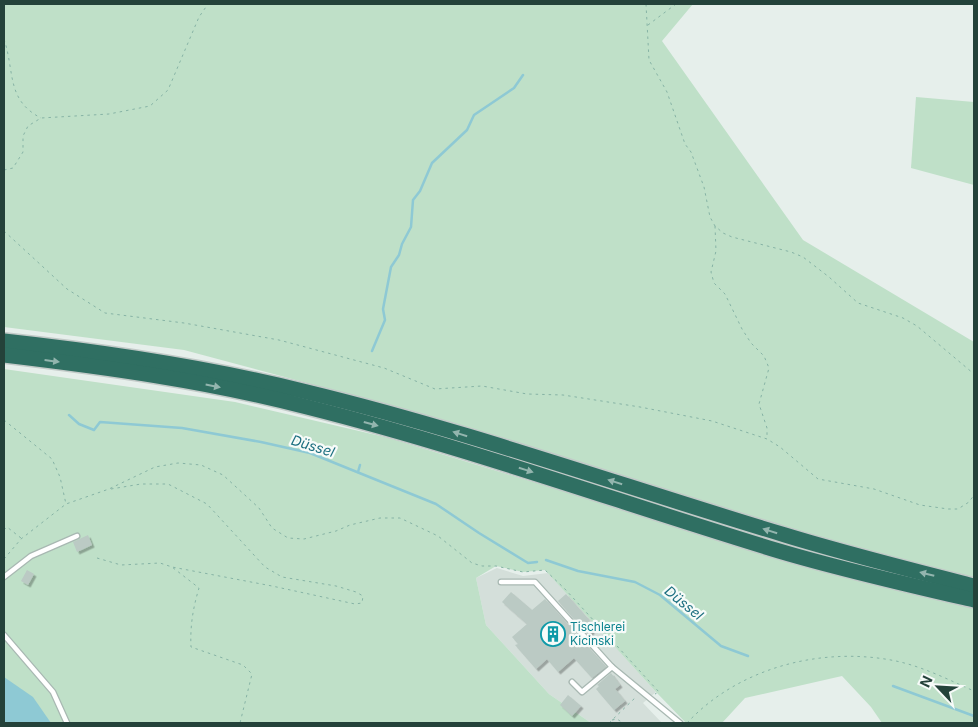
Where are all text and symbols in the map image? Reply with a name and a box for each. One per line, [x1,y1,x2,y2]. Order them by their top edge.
one-way arrow [44,357,60,365]
one-way arrow [205,382,221,390]
one-way arrow [363,420,378,428]
one-way arrow [452,430,467,438]
water label: Düssel [289,431,338,460]
one-way arrow [519,467,534,475]
one-way arrow [608,478,623,486]
one-way arrow [763,526,778,534]
one-way arrow [919,570,935,578]
water label: Düssel [662,582,707,624]
place label: Tischlerei Kicinski [570,619,625,648]
building icon: Tischlerei Kicinski [540,621,566,647]
north arrow [913,662,963,712]
text: N [916,673,936,690]

